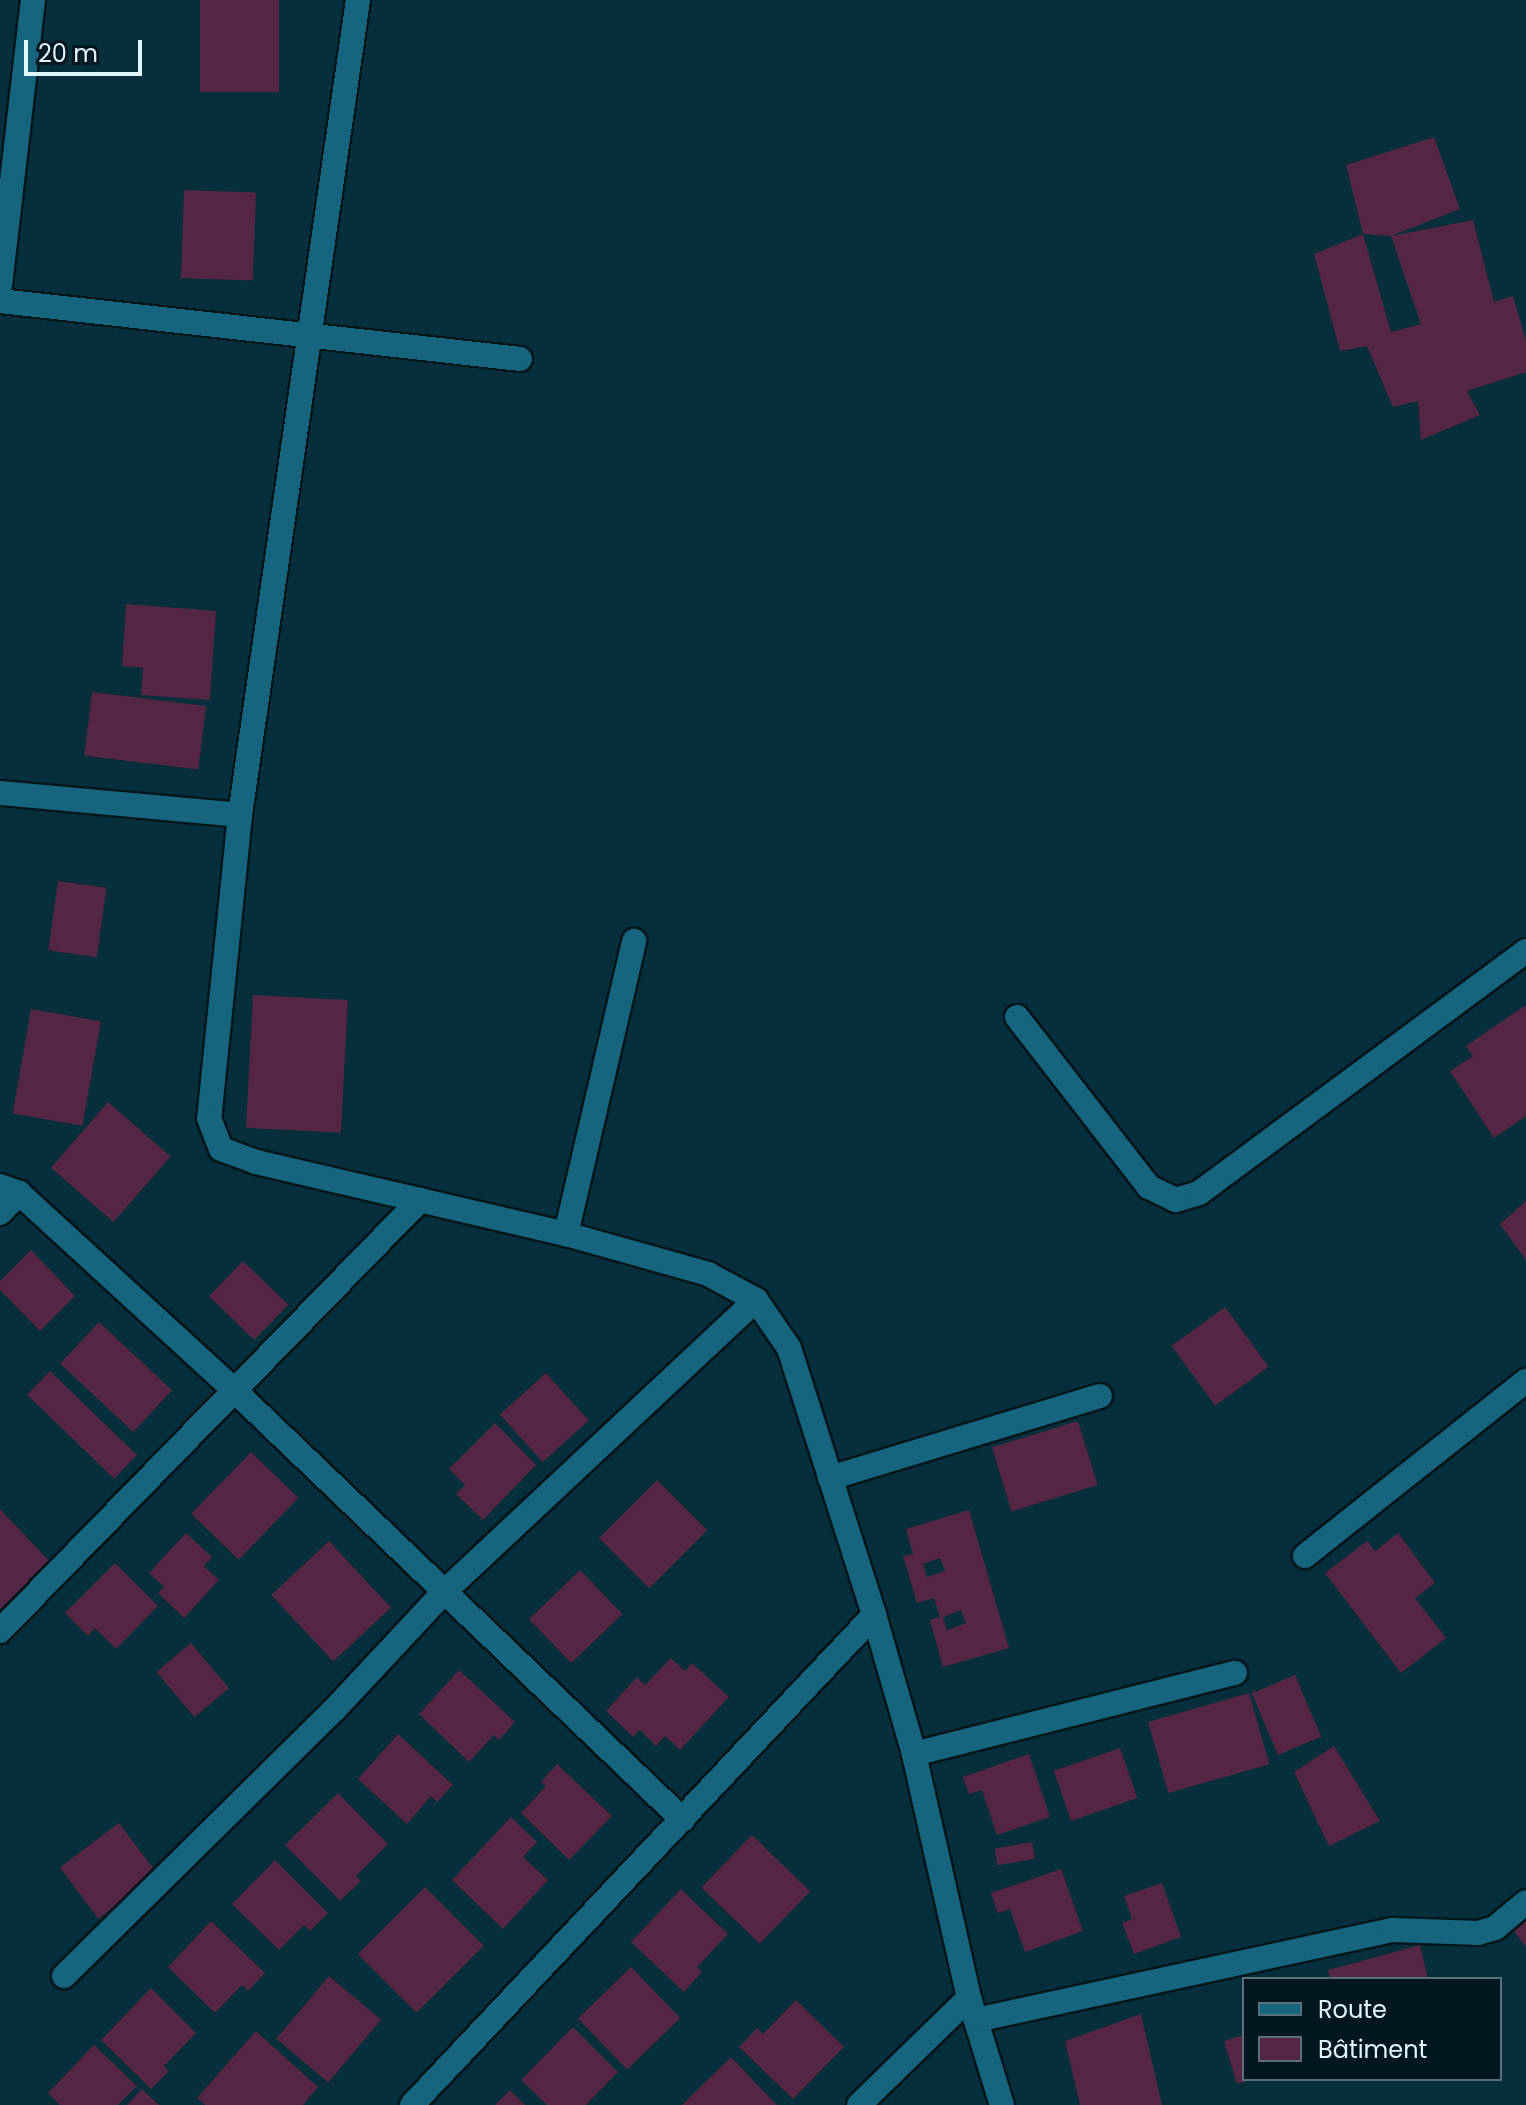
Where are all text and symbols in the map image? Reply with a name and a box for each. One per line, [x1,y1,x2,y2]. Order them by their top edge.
scale bar [28,24,146,74]
text: 20 m [38,37,98,70]
legend [1242,1977,1502,2081]
text: Route [1318,1993,1387,2026]
text: Bâtiment [1318,2033,1427,2066]

